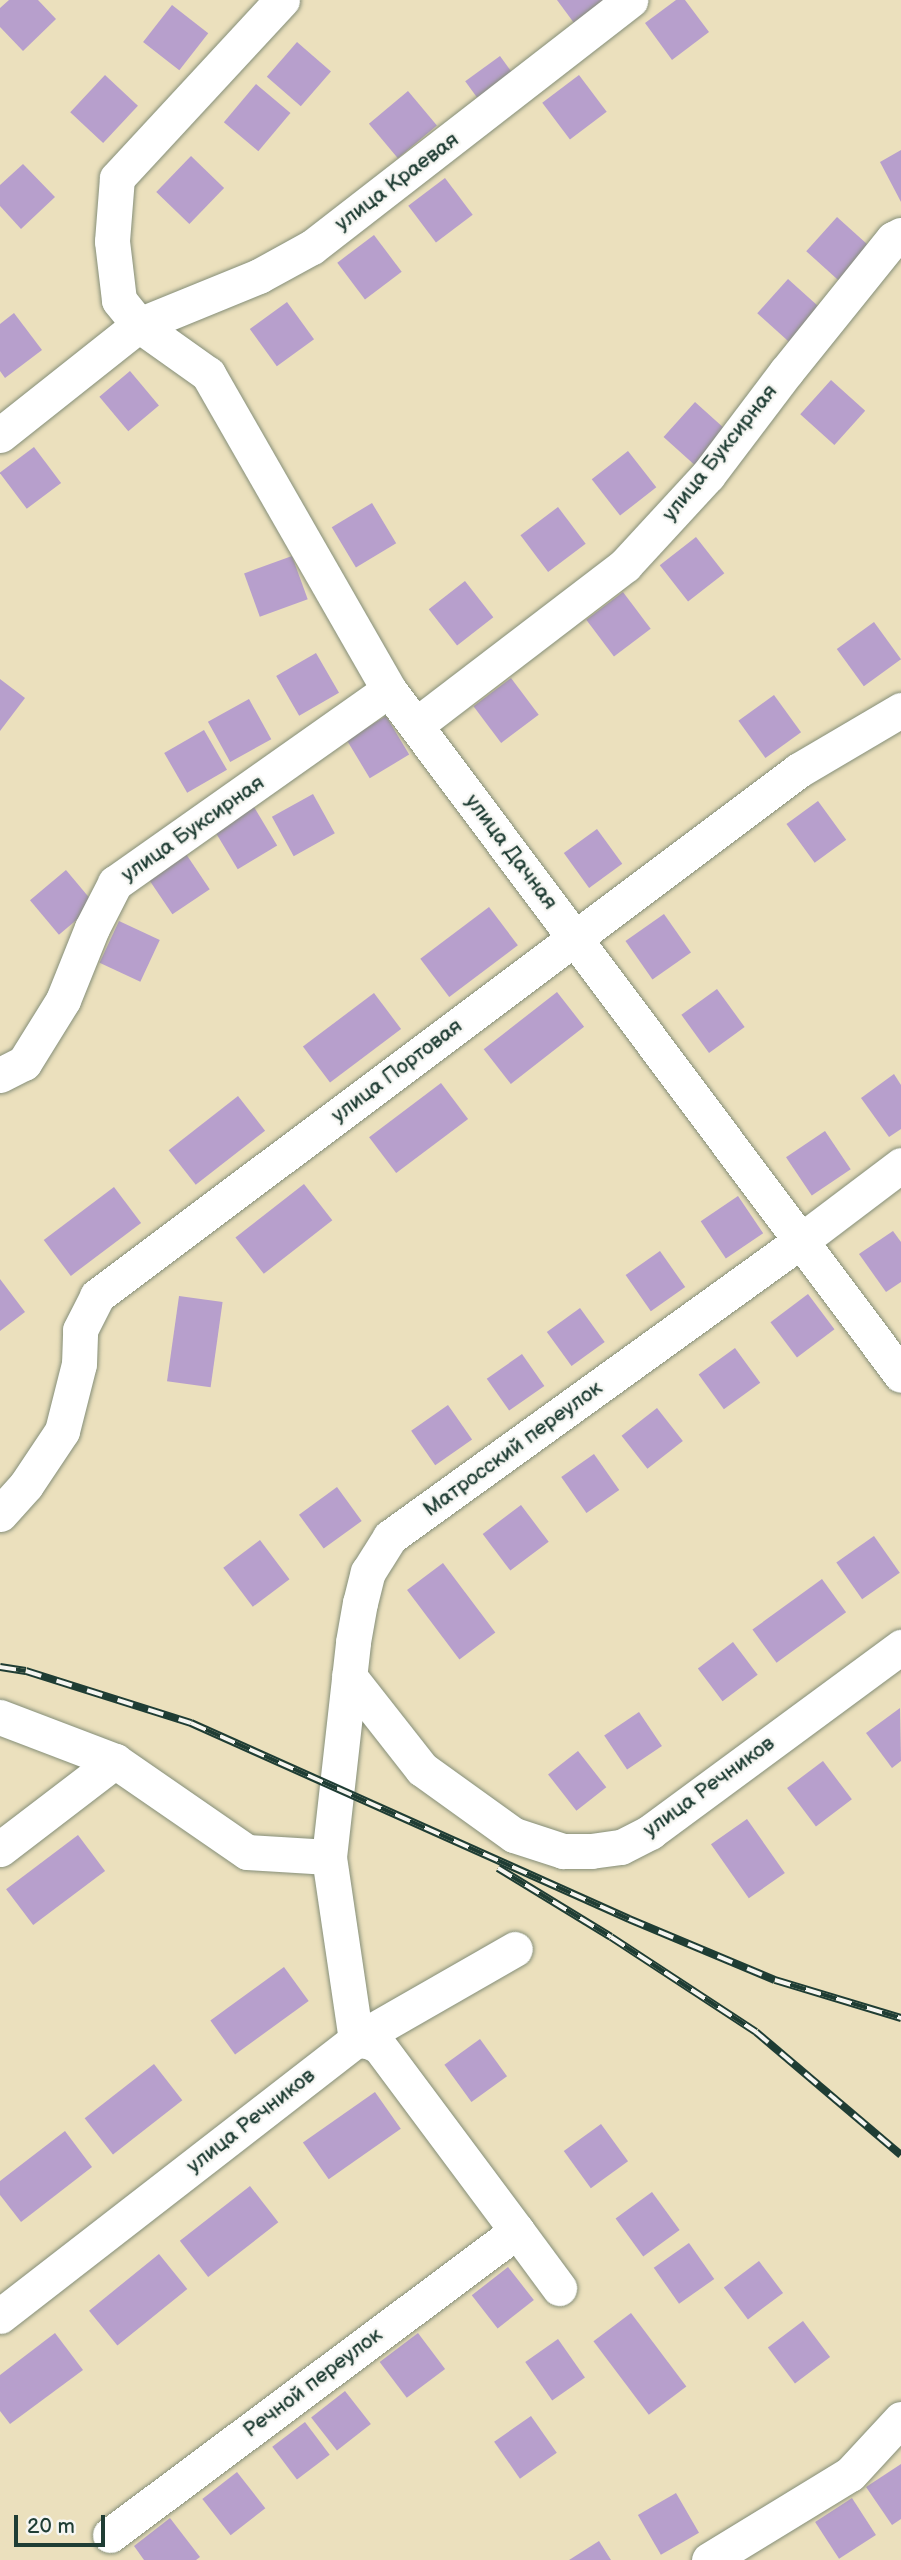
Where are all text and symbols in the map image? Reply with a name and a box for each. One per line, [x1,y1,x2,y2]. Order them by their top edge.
street label: улица Краевая [330,127,464,237]
street label: улица Буксирная [657,380,783,526]
street label: улица Буксирная [117,770,269,888]
street label: улица Дачная [459,789,563,915]
street label: улица Портовая [327,1014,467,1128]
street label: Матросский переулок [419,1376,607,1522]
street label: улица Речников [639,1731,779,1843]
street label: улица Речников [182,2063,320,2179]
street label: Речной переулок [239,2323,387,2443]
scale bar [18,2500,108,2544]
text: 20 m [27,2514,75,2539]

